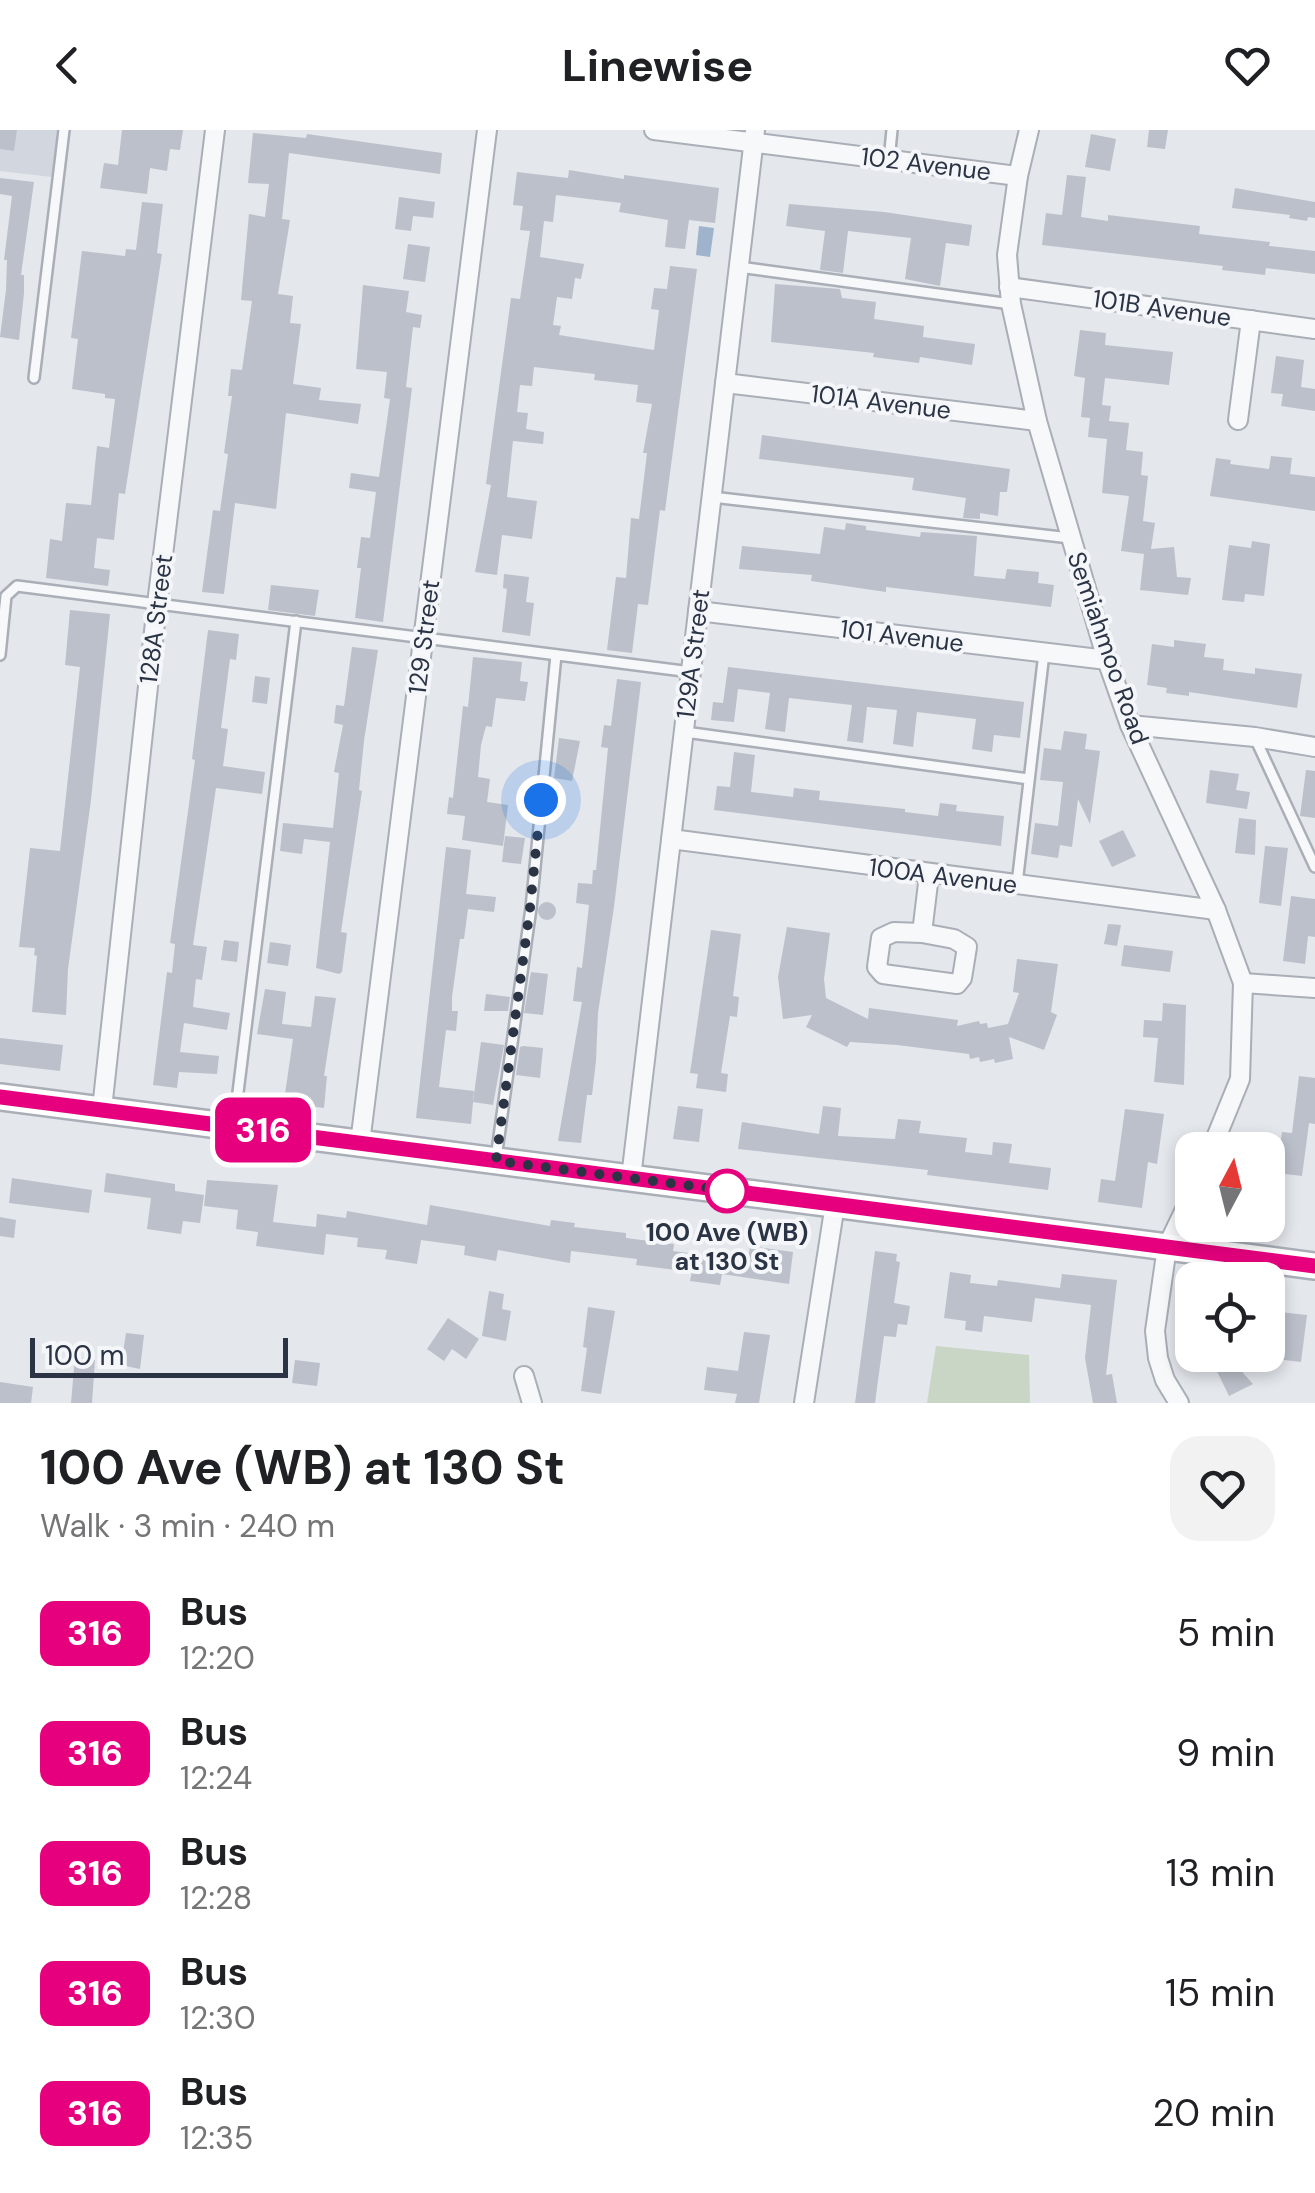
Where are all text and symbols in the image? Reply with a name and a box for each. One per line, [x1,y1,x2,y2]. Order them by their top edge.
text: Linewise [562,36,753,95]
icon: back [40,38,95,93]
icon: heart [1220,38,1275,93]
street label: 102 Avenue [859,140,993,188]
street label: 101B Avenue [1091,282,1233,334]
street label: 101A Avenue [809,377,953,427]
street label: Semiahmoo Road [1060,547,1156,749]
street label: 128A Street [132,552,180,686]
street label: 129 Street [401,578,447,696]
street label: 129A Street [669,587,717,721]
street label: 101 Avenue [838,612,966,660]
your location [516,775,566,825]
street label: 100A Avenue [867,851,1019,901]
line badge: 316 [206,1098,320,1162]
text: 316 [235,1107,291,1153]
north arrow [1175,1132,1285,1242]
map controls [1175,1132,1285,1372]
marker: 100 Ave (WB) at 130 St [706,1170,748,1212]
place label: 100 Ave (WB) at 130 St [646,1216,808,1278]
button: locate [1175,1262,1285,1372]
scale bar [30,1333,288,1378]
text: 100 m [45,1337,124,1374]
text: 100 Ave (WB) at 130 St [40,1436,565,1499]
button: heart [1170,1436,1275,1541]
text: Walk · 3 min · 240 m [40,1505,335,1547]
text: Bus [180,1587,248,1637]
text: 5 min [1177,1608,1275,1658]
text: 316 [67,1610,123,1656]
text: 12:20 [180,1637,255,1679]
text: Bus [180,1707,248,1757]
text: 9 min [1176,1728,1275,1778]
text: 316 [67,1730,123,1776]
text: 12:24 [180,1757,252,1799]
text: Bus [180,1827,248,1877]
text: 13 min [1166,1848,1275,1898]
text: 316 [67,1850,123,1896]
text: 12:28 [180,1877,252,1919]
text: Bus [180,1947,248,1997]
text: 15 min [1165,1968,1275,2018]
text: 316 [67,1970,123,2016]
text: 12:30 [180,1997,256,2039]
text: Bus [180,2067,248,2117]
text: 20 min [1153,2088,1275,2138]
text: 316 [67,2090,123,2136]
text: 12:35 [180,2117,253,2159]

